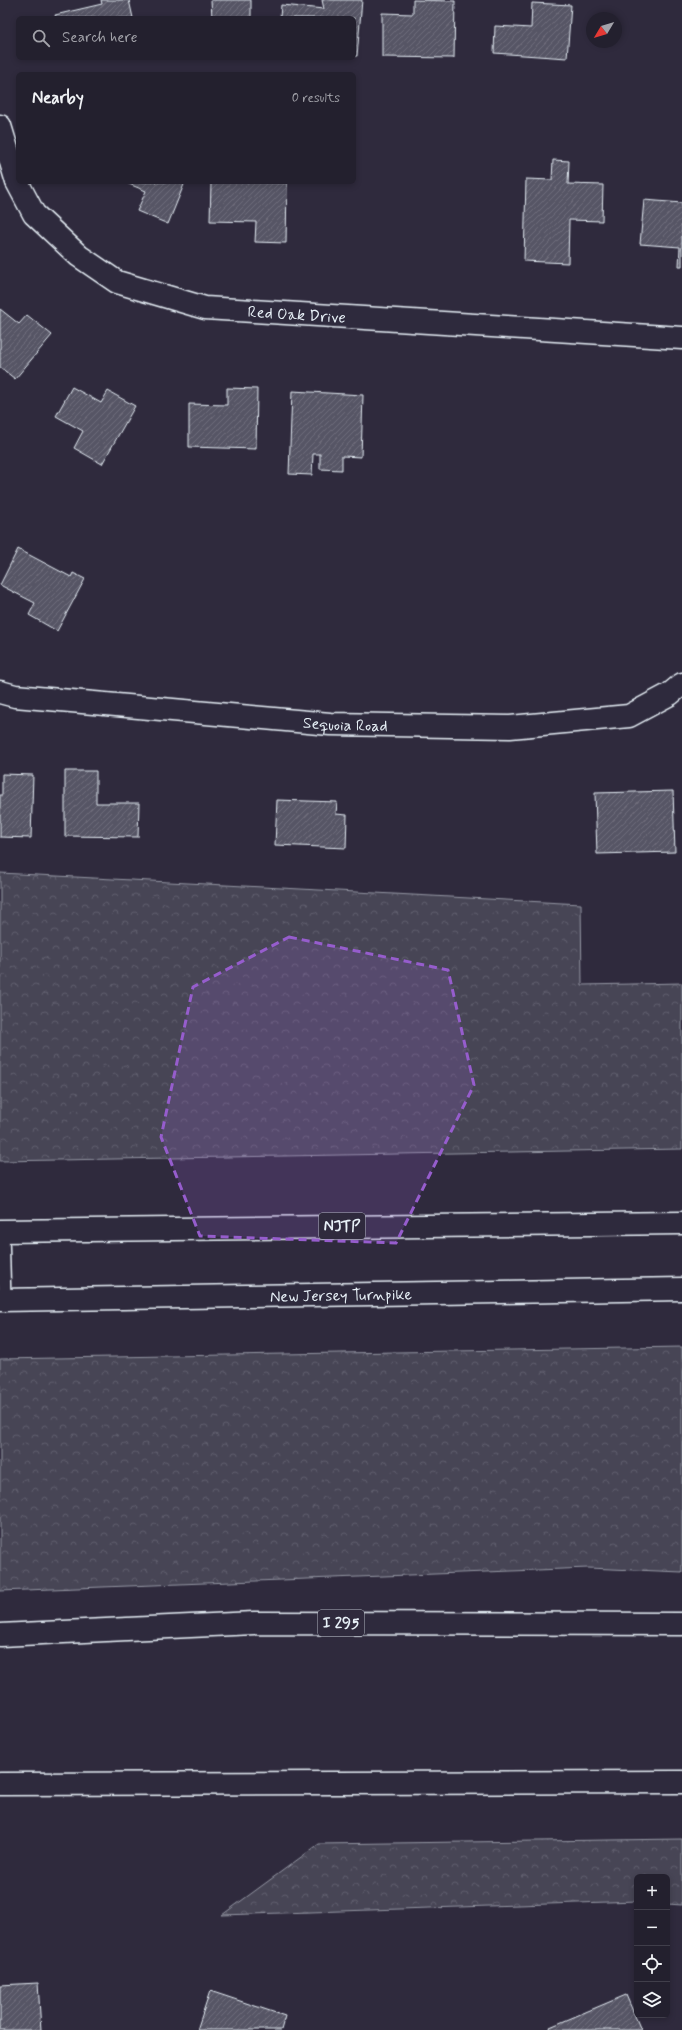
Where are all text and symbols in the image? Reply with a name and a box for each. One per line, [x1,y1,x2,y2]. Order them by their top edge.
north arrow [586,12,622,48]
search box [16,16,356,60]
icon: search [30,27,52,49]
text: Search here [62,28,138,48]
text: Nearby [32,87,84,109]
text: 0 results [292,90,340,107]
street label: Red Oak Drive [247,302,346,329]
street label: Sequoia Road [302,713,388,737]
road number: NJTP [319,1213,365,1239]
street label: New Jersey Turnpike [270,1284,413,1308]
road number: I 295 [318,1610,364,1636]
map controls [634,1874,670,2018]
button: + [634,1874,670,1910]
button: − [634,1910,670,1946]
button: locate [634,1946,670,1982]
button: layers [634,1982,670,2018]

